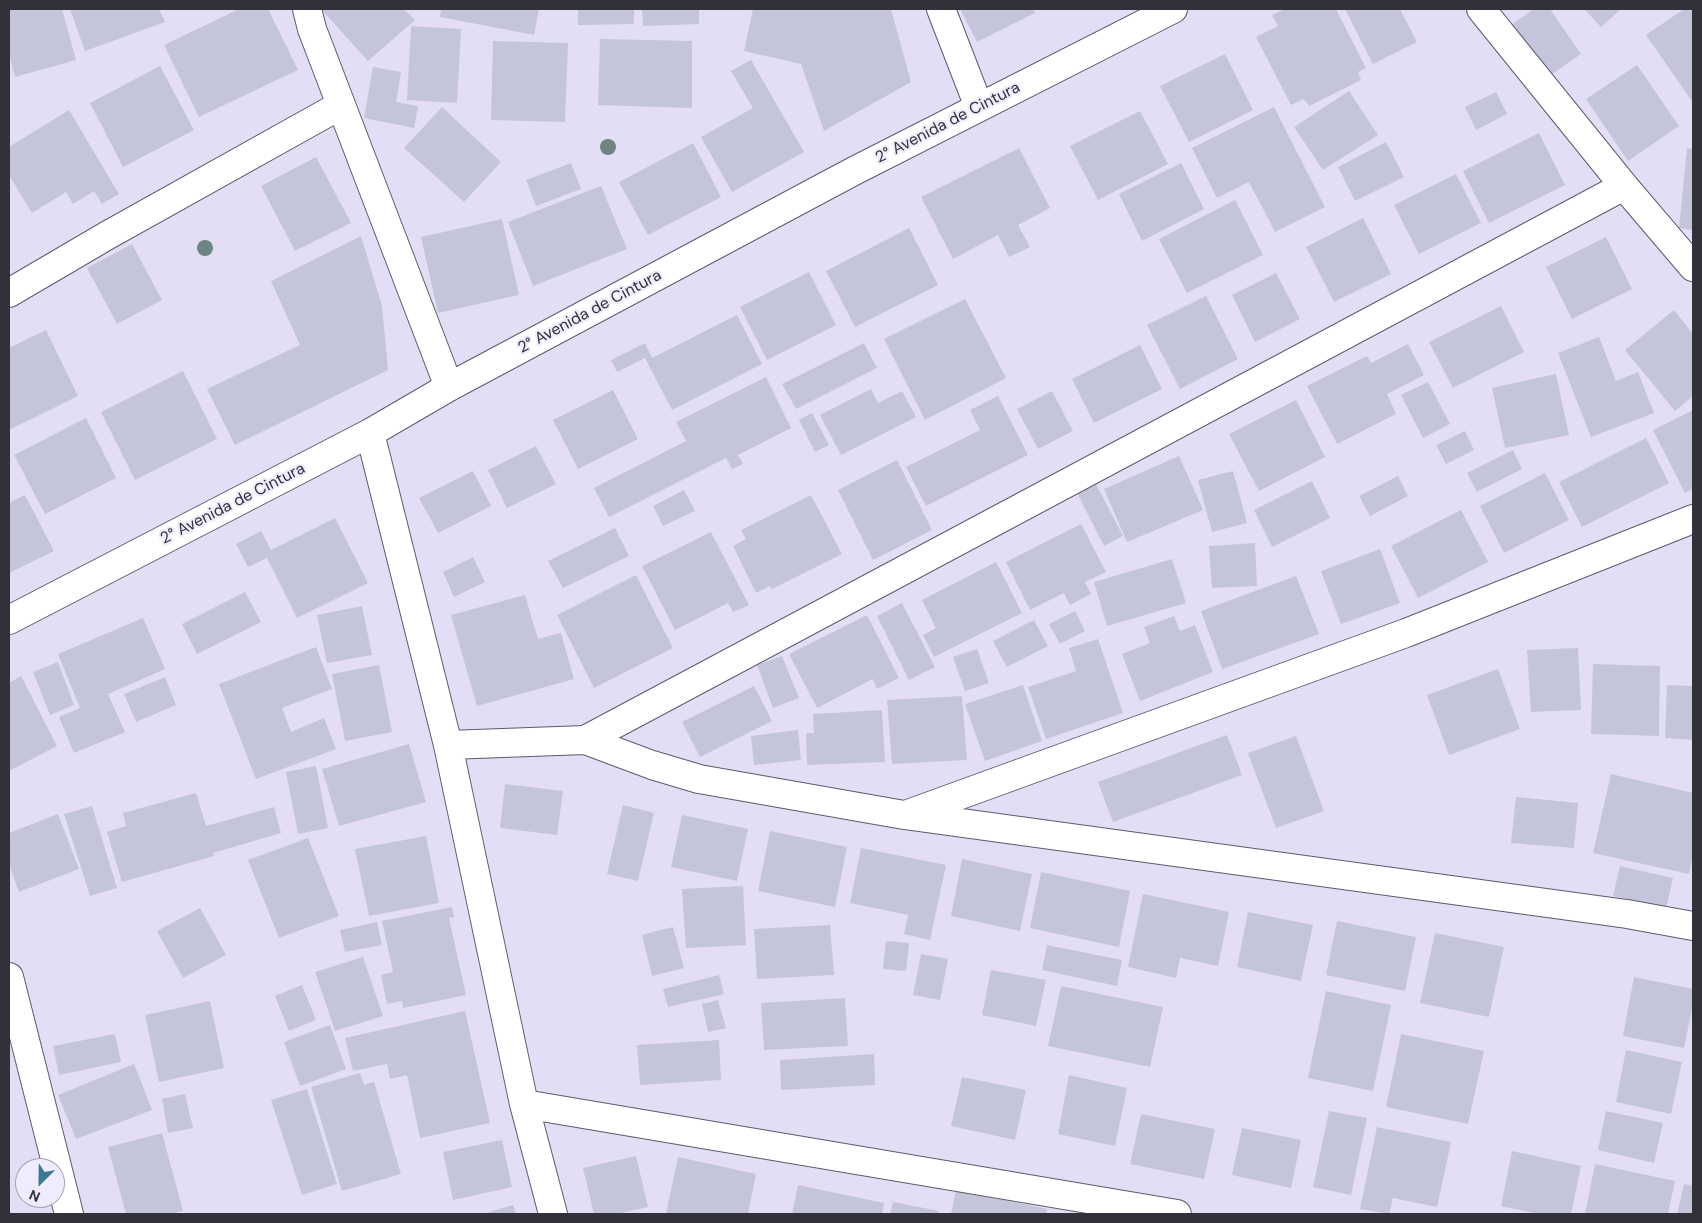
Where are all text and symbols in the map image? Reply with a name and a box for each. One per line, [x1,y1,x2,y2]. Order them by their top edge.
street label: 2° Avenida de Cintura [872,78,1024,168]
street label: 2° Avenida de Cintura [515,266,665,358]
street label: 2° Avenida de Cintura [157,459,309,549]
north arrow [15,1158,65,1208]
text: N [26,1186,43,1206]

